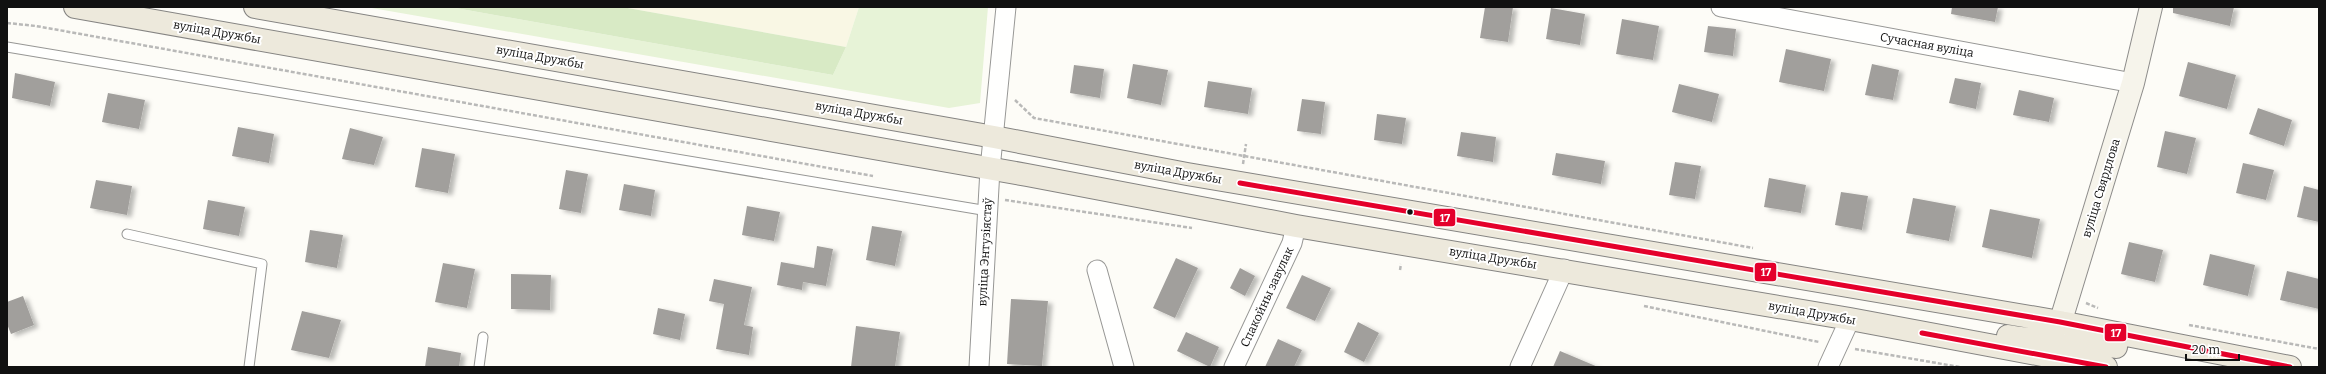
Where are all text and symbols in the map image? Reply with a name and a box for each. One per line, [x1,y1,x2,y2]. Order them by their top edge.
street label: вуліца Дружбы [172,17,262,47]
street label: Сучасная вуліца [1879,30,1975,60]
street label: вуліца Дружбы [495,42,585,72]
street label: вуліца Дружбы [814,98,904,128]
street label: вуліца Свярдлова [2079,137,2123,239]
street label: вуліца Дружбы [1133,157,1223,187]
street label: вуліца Энтузіястаў [975,197,995,307]
unlabelled marker [1405,207,1415,217]
line badge: 17 [1433,208,1456,227]
text: 17 [1440,212,1450,225]
street label: вуліца Дружбы [1448,244,1538,272]
street label: Спакойны завулак [1238,245,1296,349]
line badge: 17 [1754,262,1777,282]
text: 17 [1761,266,1771,279]
street label: вуліца Дружбы [1767,298,1857,328]
line badge: 17 [2104,323,2127,342]
text: 17 [2111,327,2121,340]
scale bar [2186,336,2239,362]
text: 20 m [2192,343,2221,357]

